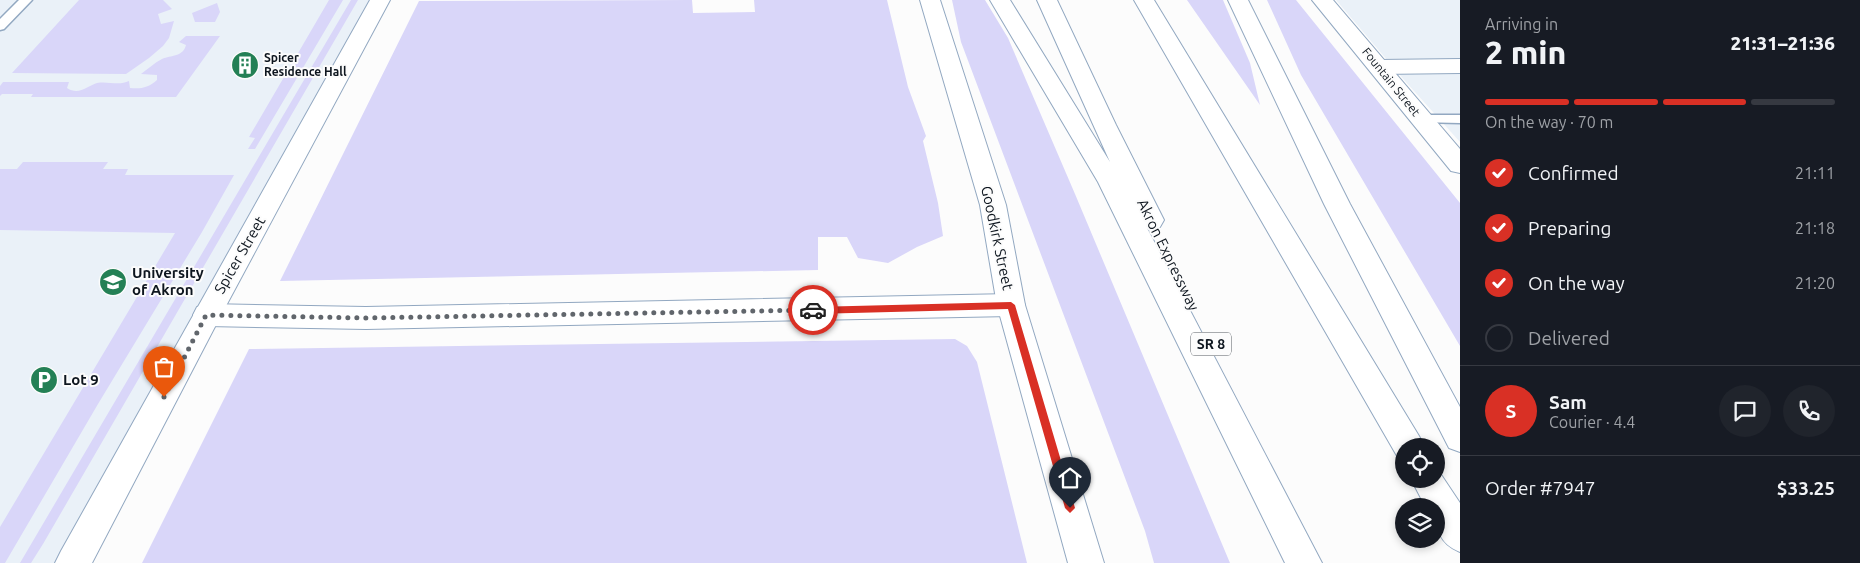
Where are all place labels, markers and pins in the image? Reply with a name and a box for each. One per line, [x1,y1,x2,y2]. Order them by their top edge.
building icon: Spicer Residence Hall [230,50,260,80]
place label: Spicer Residence Hall [264,51,347,78]
place label: University of Akron [132,264,204,298]
school or university icon: University of Akron [98,267,128,297]
pin [143,346,185,397]
parking icon: Lot 9 [29,365,59,395]
place label: Lot 9 [63,371,99,388]
pin [1049,457,1091,508]

